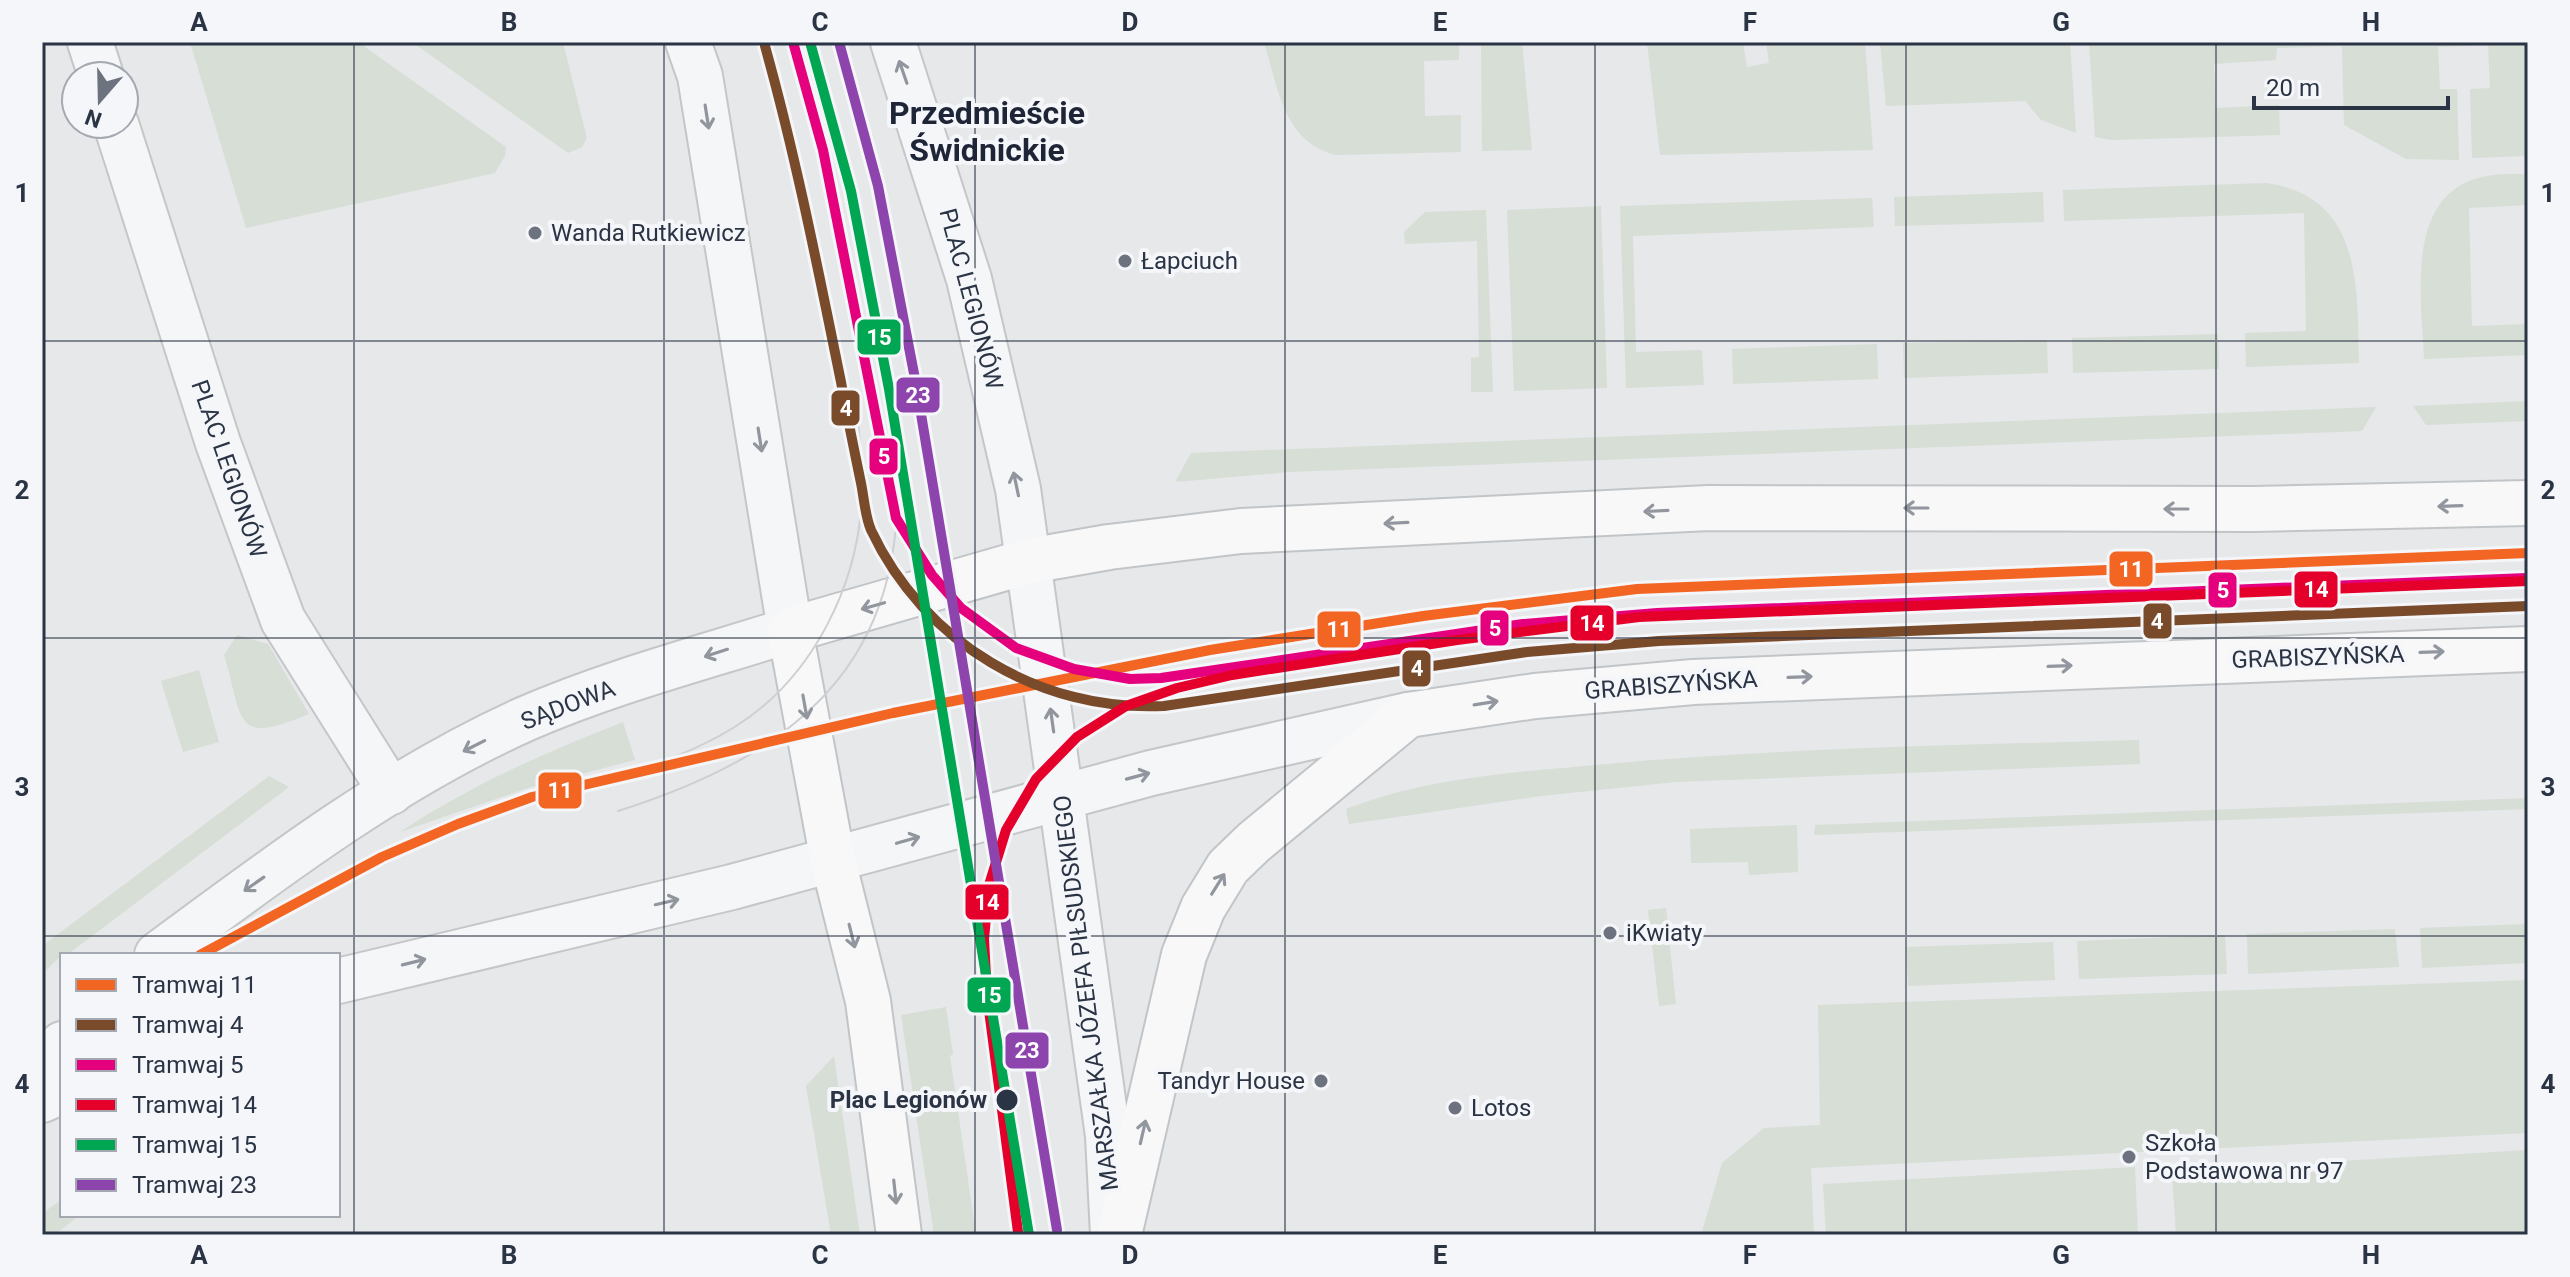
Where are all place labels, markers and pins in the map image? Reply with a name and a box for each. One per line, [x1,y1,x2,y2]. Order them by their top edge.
place label: Wanda Rutkiewicz [551,219,746,247]
marker: Wanda Rutkiewicz [526,224,544,242]
place label: Łapciuch [1141,247,1238,275]
marker: Łapciuch [1116,252,1134,270]
place label: iKwiaty [1626,919,1703,947]
marker: iKwiaty [1601,924,1619,942]
place label: Tandyr House [1158,1067,1305,1095]
marker: Tandyr House [1312,1072,1330,1090]
place label: Plac Legionów [830,1086,987,1114]
marker: Plac Legionów [994,1087,1020,1113]
place label: Lotos [1471,1094,1531,1122]
marker: Lotos [1446,1099,1464,1117]
place label: Szkoła Podstawowa nr 97 [2145,1129,2344,1185]
marker: Szkoła Podstawowa nr 97 [2120,1148,2138,1166]

